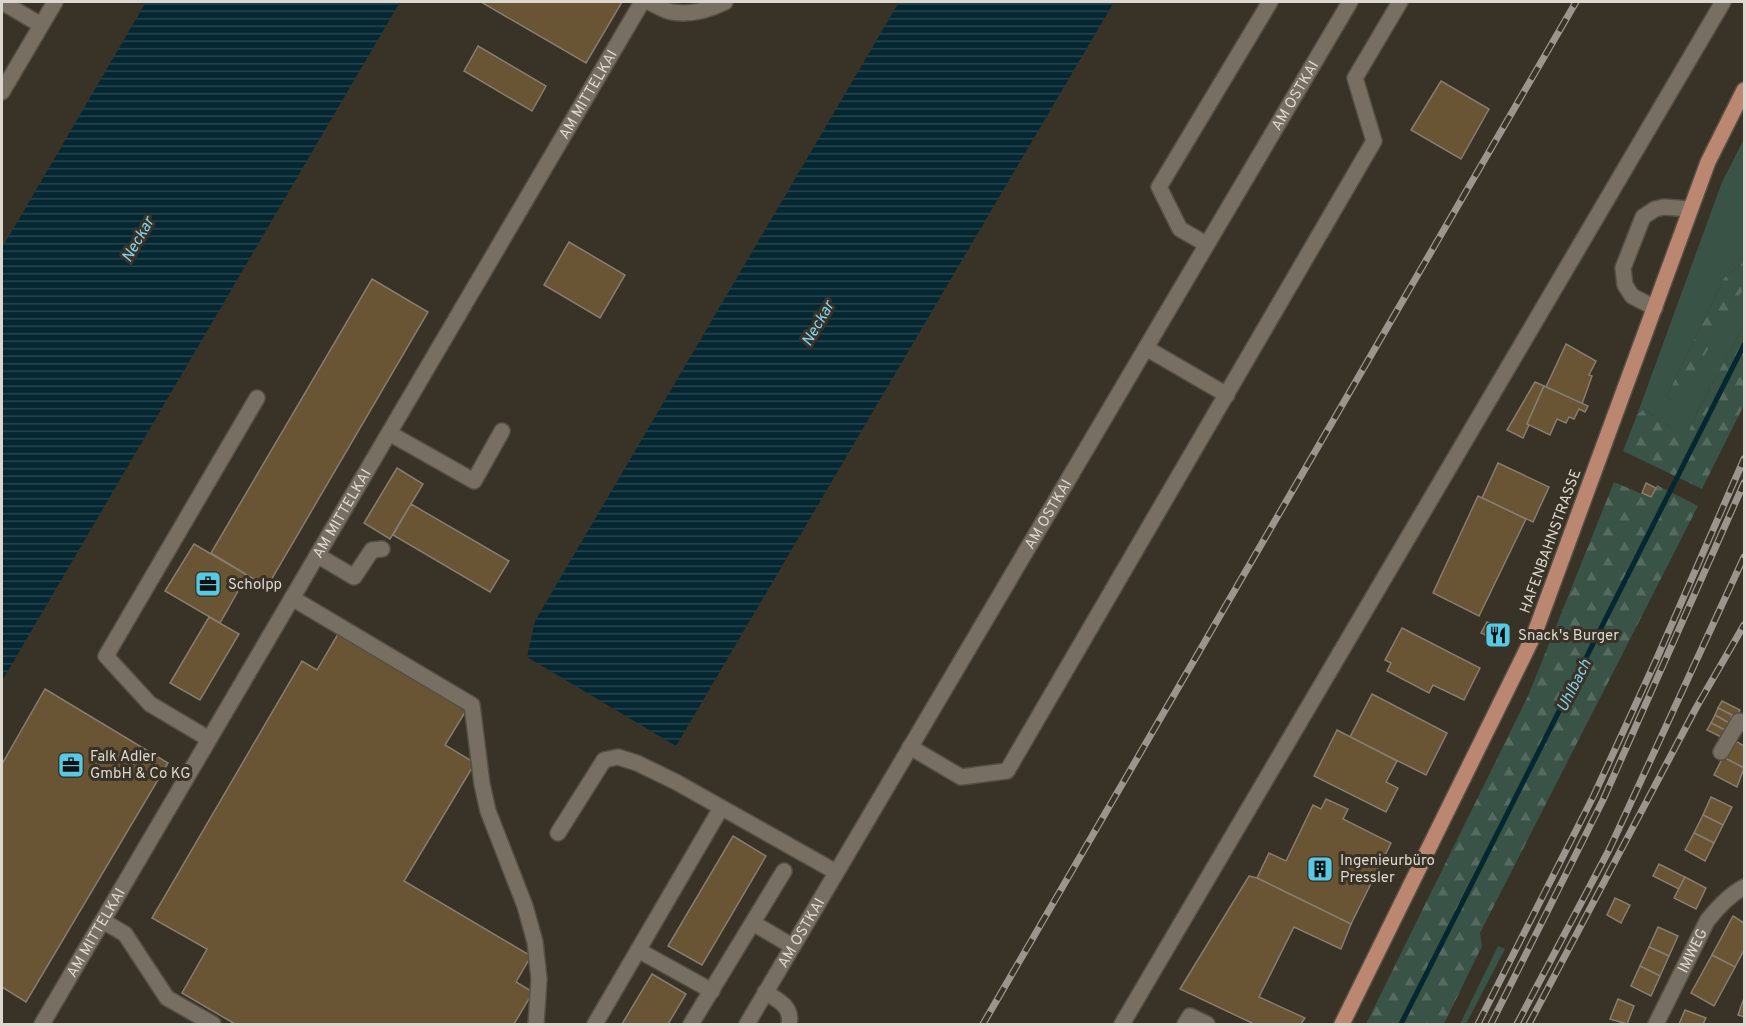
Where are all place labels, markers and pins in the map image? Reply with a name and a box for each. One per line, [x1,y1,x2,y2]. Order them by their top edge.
office icon: Scholpp [193,569,223,599]
place label: Scholpp [228,576,282,595]
restaurant icon: Snack's Burger [1483,620,1513,650]
place label: Snack's Burger [1518,627,1619,646]
place label: Falk Adler GmbH & Co KG [90,748,190,784]
office icon: Falk Adler GmbH & Co KG [56,750,86,780]
place label: Ingenieurbüro Pressler [1340,852,1435,888]
building icon: Ingenieurbüro Pressler [1305,854,1335,884]

